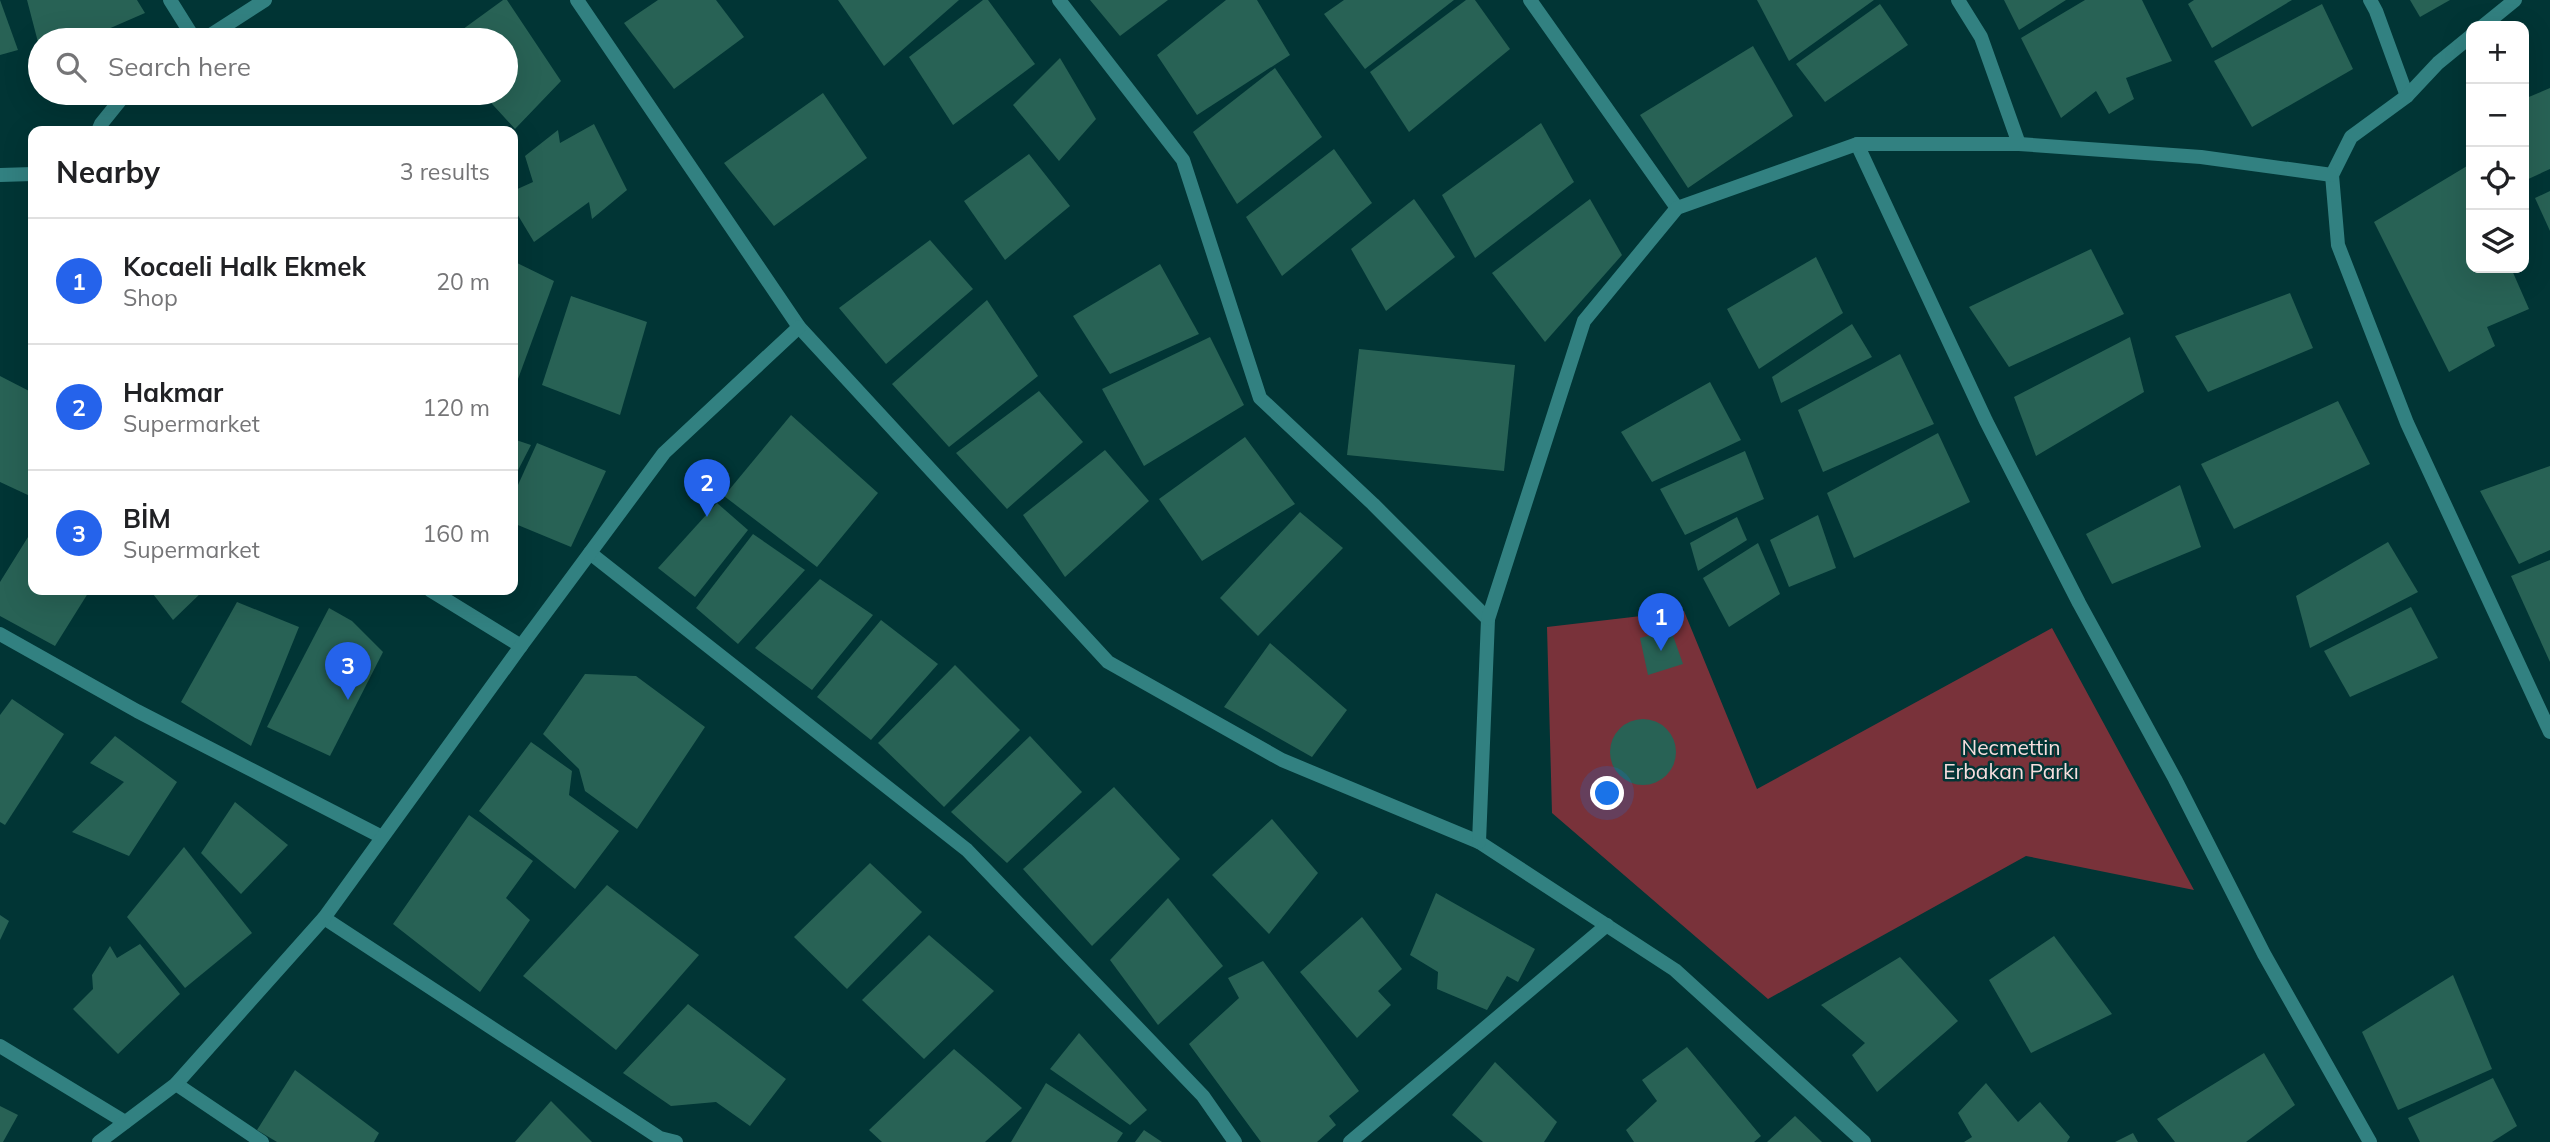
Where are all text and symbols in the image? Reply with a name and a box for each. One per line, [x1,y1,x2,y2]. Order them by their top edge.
map controls [2466,21,2529,273]
button: + [2466,21,2529,84]
search box [28,28,518,105]
icon: search [52,48,90,86]
text: Search here [108,50,251,83]
button: − [2466,84,2529,147]
button: locate [2466,147,2529,210]
text: Nearby [56,153,160,191]
text: 3 results [400,157,490,186]
button: layers [2466,210,2529,273]
text: Kocaeli Halk Ekmek [123,250,366,283]
text: 1 [72,267,86,296]
text: 20 m [436,267,490,296]
text: Shop [123,283,178,312]
text: Hakmar [123,376,223,409]
text: 2 [72,393,86,422]
text: 120 m [422,393,490,422]
text: Supermarket [123,409,260,438]
pin: 2 [684,459,730,517]
text: BİM [123,502,171,535]
text: 3 [72,519,86,548]
text: 160 m [422,519,490,548]
text: Supermarket [123,535,260,564]
pin: 1 [1638,593,1684,651]
pin: 3 [325,642,371,700]
park label: Necmettin Erbakan Parkı [1943,734,2079,784]
your location [1590,776,1624,810]

